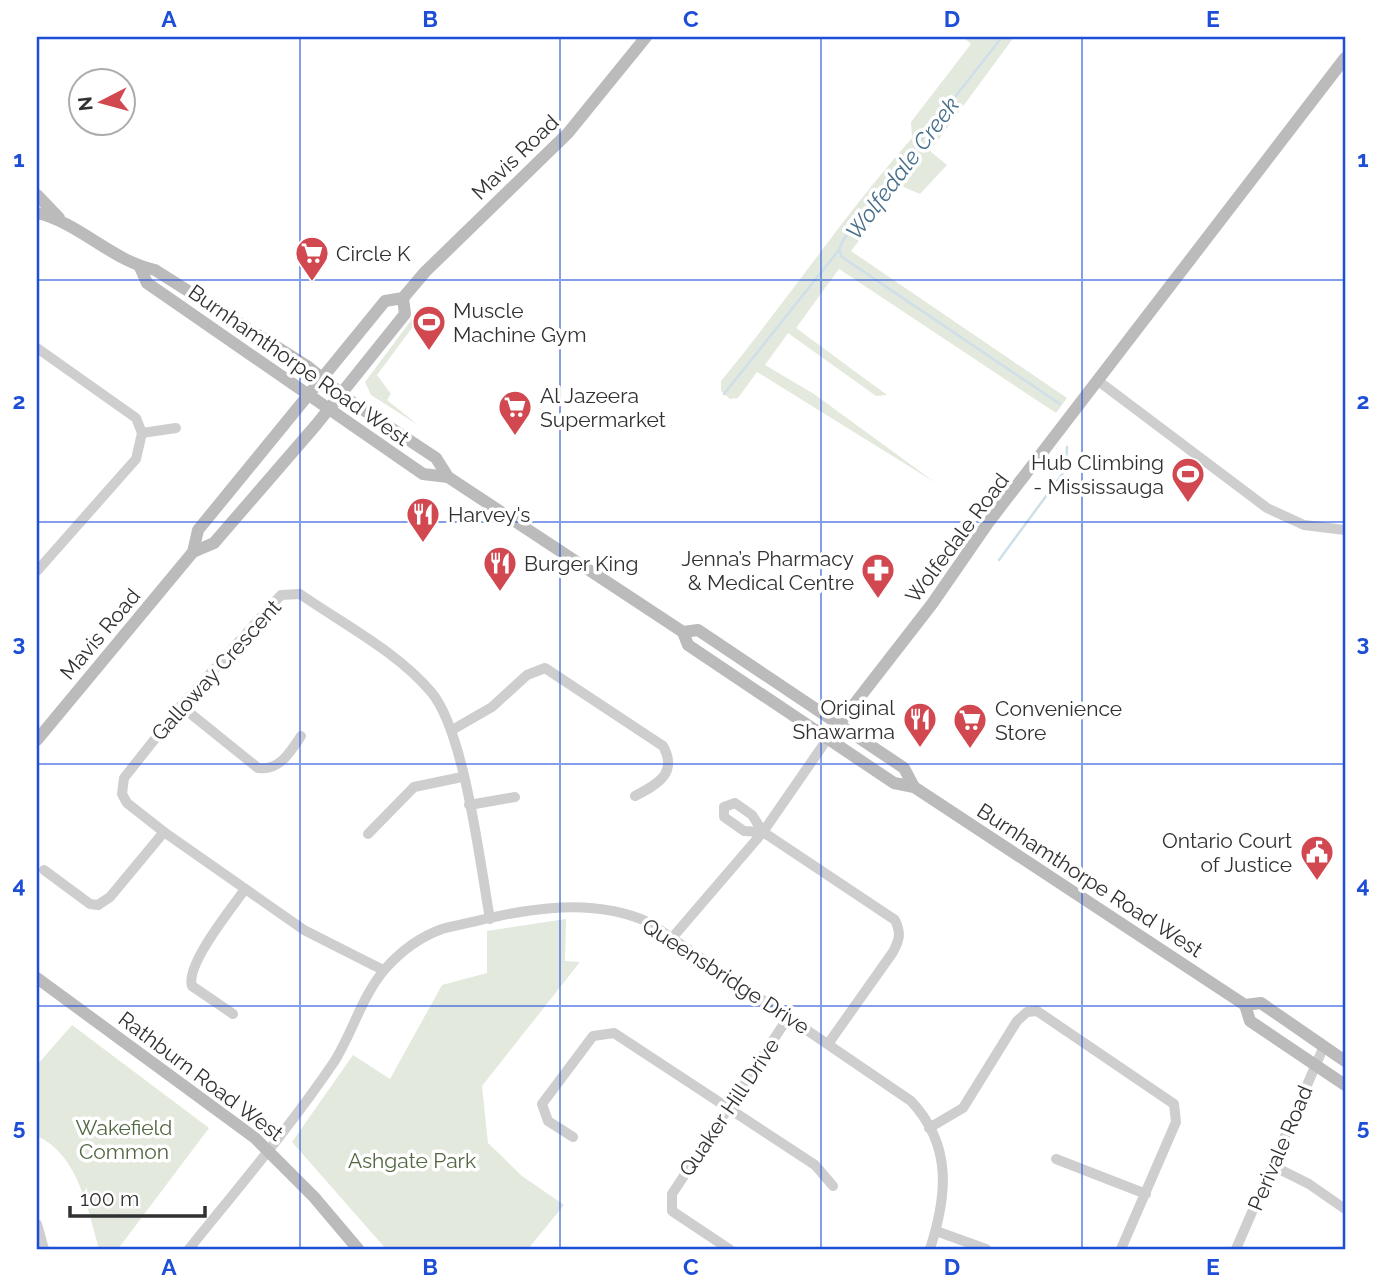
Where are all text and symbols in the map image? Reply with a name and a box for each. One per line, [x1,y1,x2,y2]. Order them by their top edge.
text: A [161,5,177,32]
text: B [422,5,438,32]
text: C [683,5,699,32]
text: D [944,5,960,32]
text: E [1206,5,1220,32]
north arrow [66,66,136,136]
water label: Wolfedale Creek [840,91,964,245]
text: N [73,95,97,112]
street label: Mavis Road [466,109,564,205]
text: 1 [13,145,25,172]
text: 1 [1357,145,1369,172]
supermarket icon: Circle K [293,234,331,283]
place label: Circle K [336,241,411,266]
street label: Burnhamthorpe Road West [184,279,414,451]
place label: Muscle Machine Gym [453,298,587,347]
sports icon: Muscle Machine Gym [410,303,448,352]
place label: Al Jazeera Supermarket [540,383,666,432]
text: 2 [13,387,25,414]
text: 2 [1357,387,1369,414]
supermarket icon: Al Jazeera Supermarket [496,388,534,437]
place label: Hub Climbing - Mississauga [1031,450,1164,499]
sports icon: Hub Climbing - Mississauga [1169,455,1207,504]
street label: Wolfedale Road [900,468,1014,608]
restaurant icon: Harvey's [404,495,442,544]
place label: Harvey's [448,502,531,527]
restaurant icon: Burger King [481,544,519,593]
place label: Jenna’s Pharmacy & Medical Centre [681,546,854,595]
place label: Burger King [524,551,638,576]
pharmacy icon: Jenna’s Pharmacy & Medical Centre [859,551,897,600]
street label: Mavis Road [55,583,145,685]
street label: Galloway Crescent [146,594,286,746]
text: 3 [13,629,25,656]
text: 3 [1357,629,1369,656]
place label: Original Shawarma [793,695,895,744]
place label: Convenience Store [995,696,1122,745]
restaurant icon: Original Shawarma [901,700,939,749]
supermarket icon: Convenience Store [951,701,989,750]
street label: Burnhamthorpe Road West [973,798,1207,962]
place label: Ontario Court of Justice [1162,828,1292,877]
public building icon: Ontario Court of Justice [1298,833,1336,882]
text: 4 [12,871,26,898]
text: 4 [1356,871,1370,898]
street label: Queensbridge Drive [638,913,814,1039]
street label: Rathburn Road West [114,1006,288,1146]
street label: Quaker Hill Drive [674,1033,784,1181]
street label: Perivale Road [1242,1082,1318,1214]
text: 5 [13,1113,26,1140]
text: 5 [1357,1113,1370,1140]
park label: Wakefield Common [76,1115,172,1164]
park label: Ashgate Park [348,1148,476,1173]
scale bar [70,1174,205,1218]
text: 100 m [80,1186,139,1211]
text: A [161,1253,177,1280]
text: B [422,1253,438,1280]
text: C [683,1253,699,1280]
text: D [944,1253,960,1280]
text: E [1206,1253,1220,1280]

